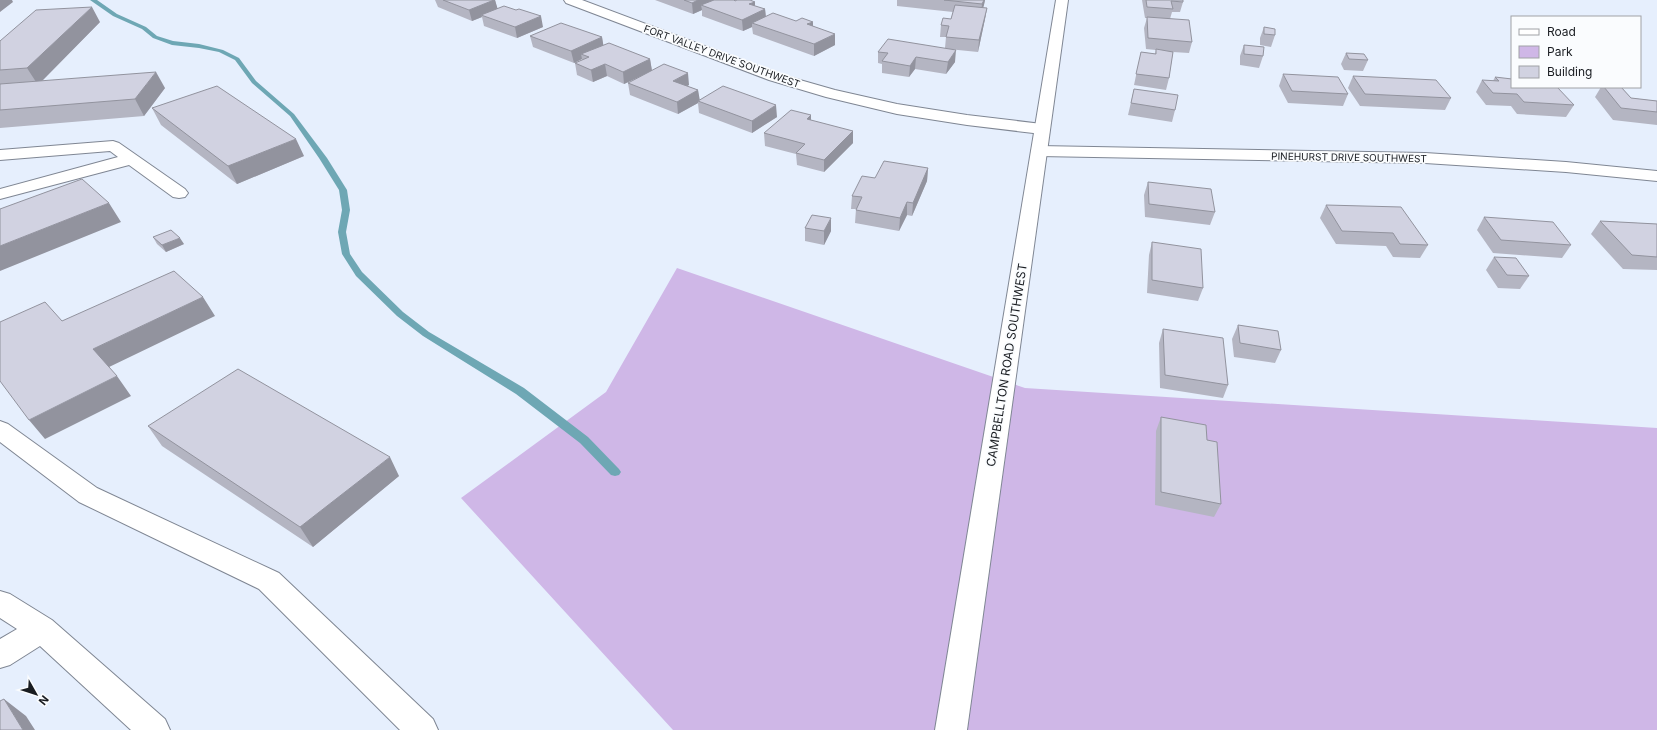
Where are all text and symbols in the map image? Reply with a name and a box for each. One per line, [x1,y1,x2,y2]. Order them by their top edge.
legend [1511,16,1641,88]
street label: FORT VALLEY DRIVE SOUTHWEST [642,22,802,90]
text: Road [1547,24,1576,39]
text: Park [1547,44,1573,59]
text: Building [1547,64,1592,79]
street label: PINEHURST DRIVE SOUTHWEST [1271,150,1427,164]
street label: CAMPBELLTON ROAD SOUTHWEST [983,262,1030,468]
north arrow [16,674,56,714]
text: N [36,693,52,708]

